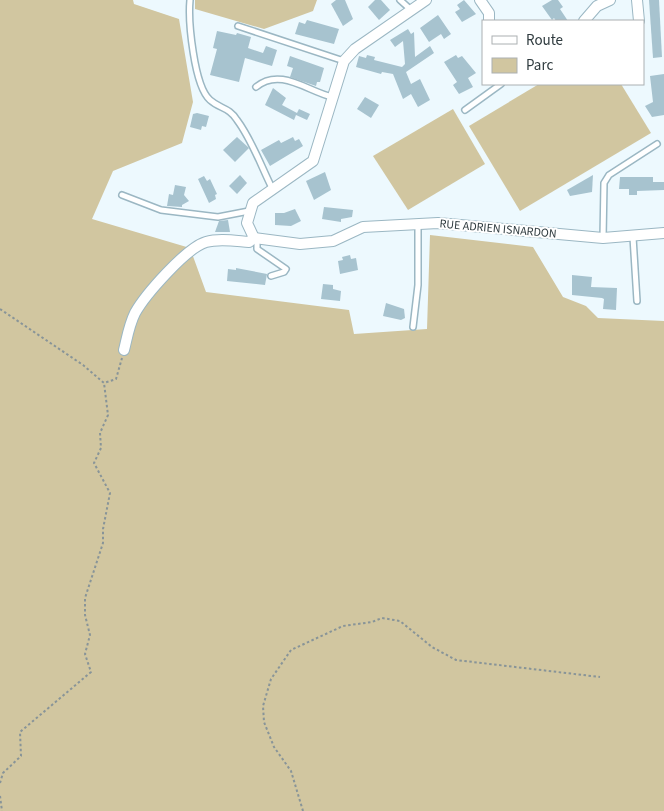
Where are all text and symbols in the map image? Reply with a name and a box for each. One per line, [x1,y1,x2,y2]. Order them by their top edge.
legend [482,20,644,85]
text: Route [526,30,563,51]
text: Parc [526,55,553,76]
street label: RUE ADRIEN ISNARDON [439,215,557,243]

